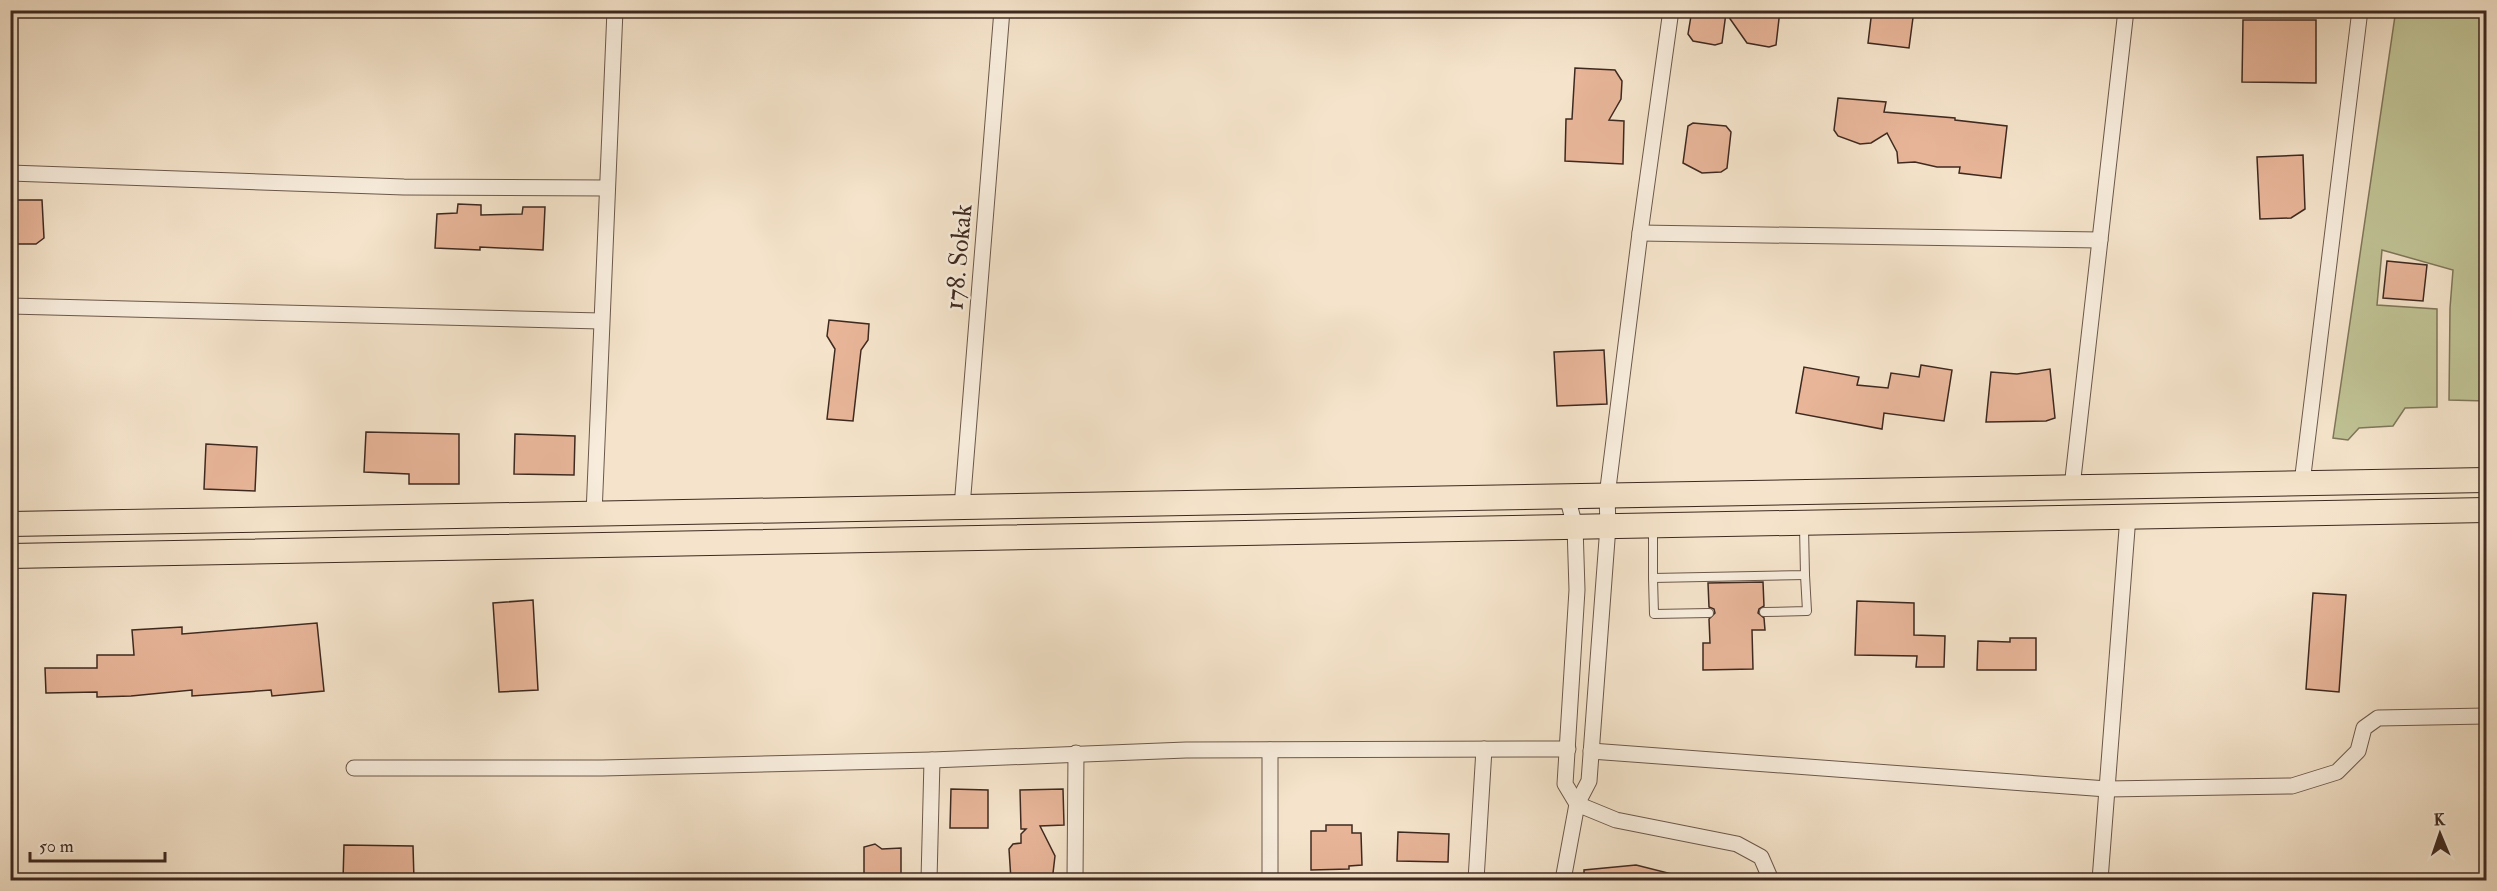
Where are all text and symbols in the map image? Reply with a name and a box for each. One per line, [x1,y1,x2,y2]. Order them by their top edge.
street label: 178. Sokak [938,202,980,311]
north arrow [2410,804,2470,864]
text: K [2434,810,2446,830]
scale bar [30,825,165,863]
text: 50 m [39,835,74,858]

